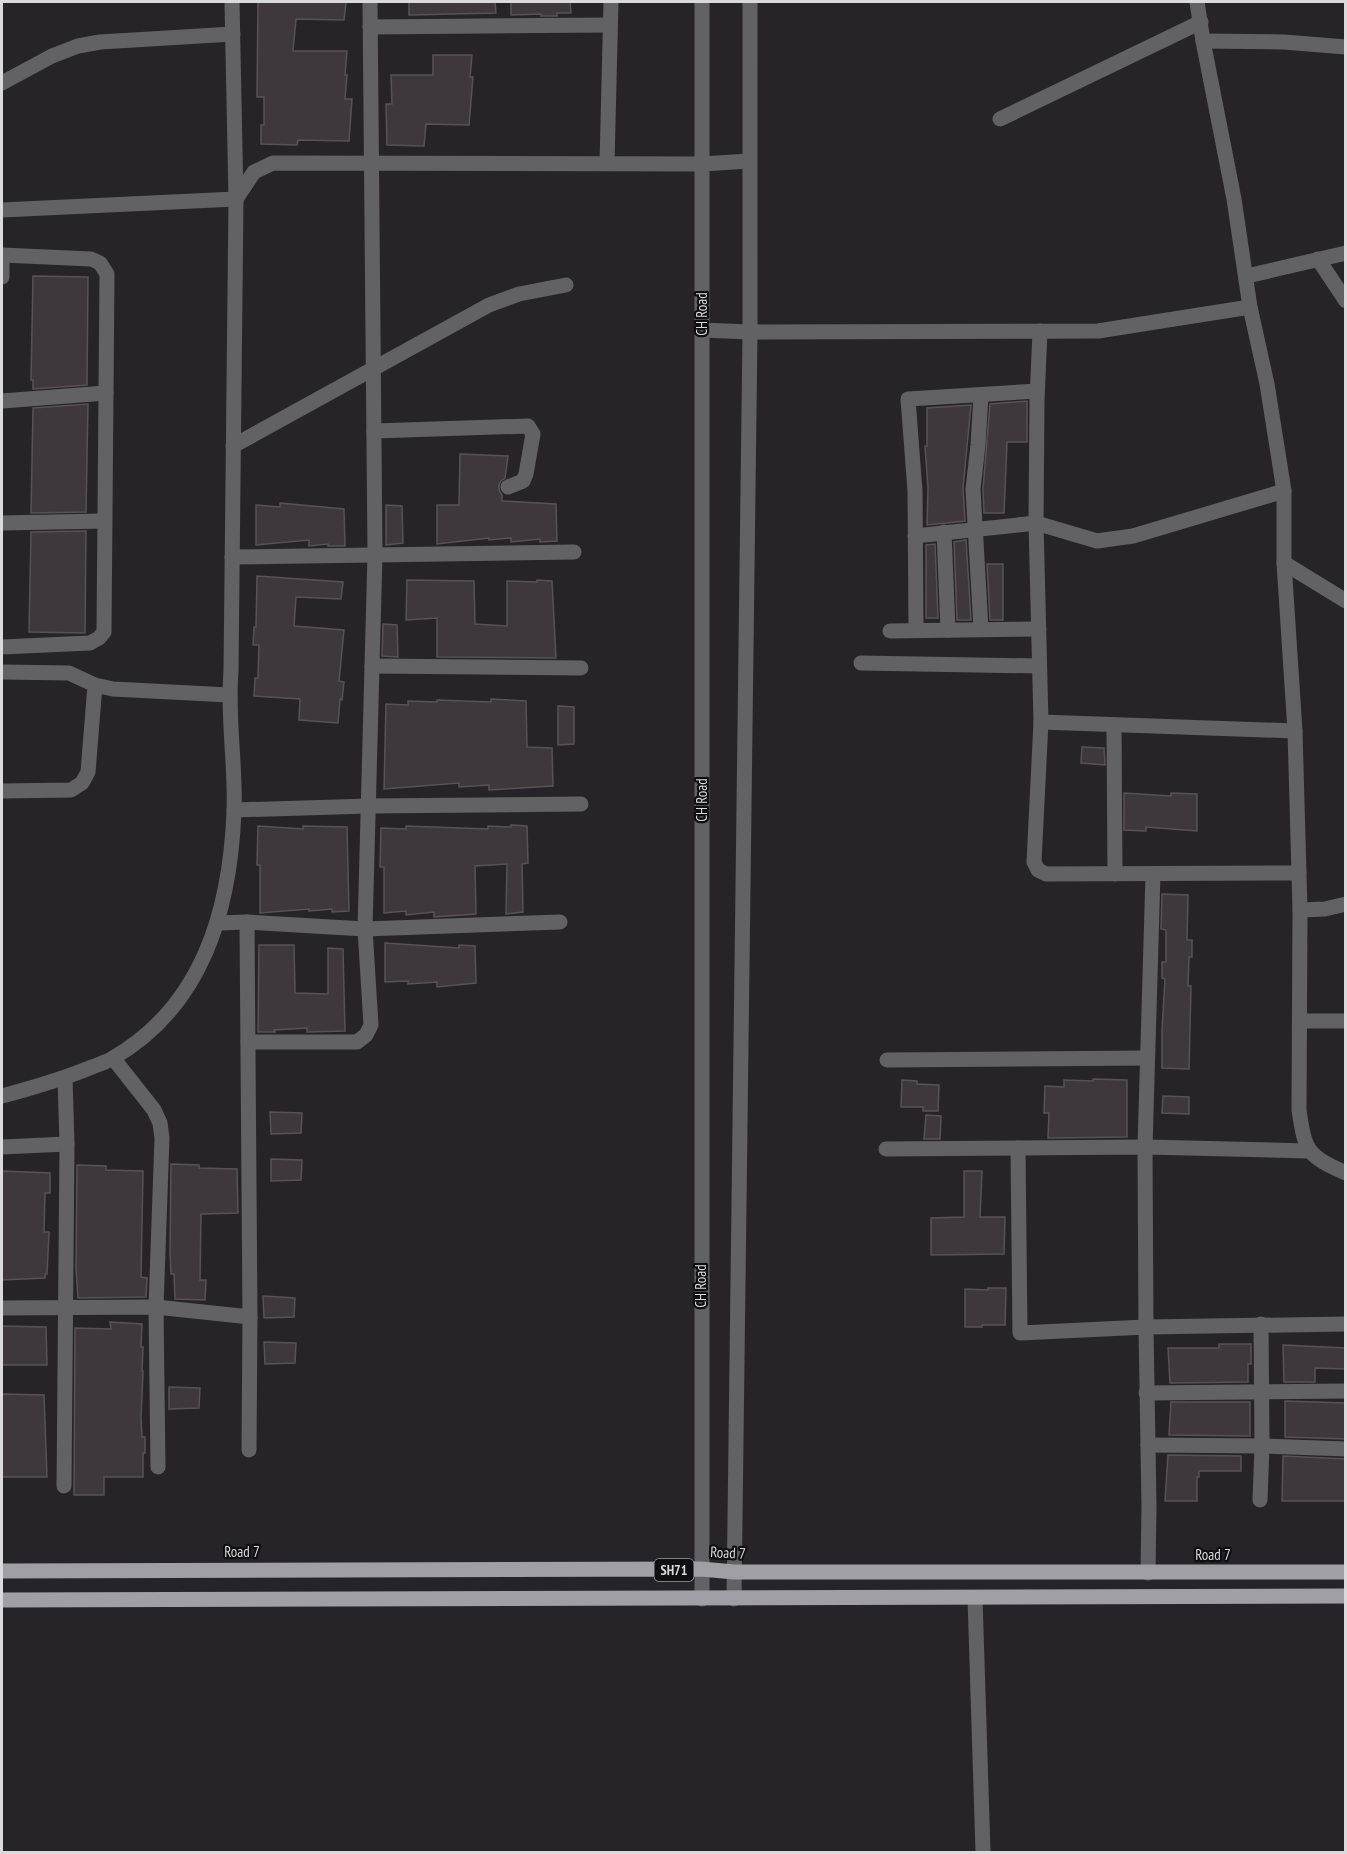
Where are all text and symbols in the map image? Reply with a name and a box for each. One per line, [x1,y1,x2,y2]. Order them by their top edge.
street label: CH Road [692,292,711,336]
street label: CH Road [692,778,711,822]
street label: CH Road [691,1264,710,1308]
street label: Road 7 [224,1542,260,1561]
street label: Road 7 [710,1542,746,1563]
street label: Road 7 [1195,1545,1231,1564]
road number: SH71 [654,1559,694,1581]

